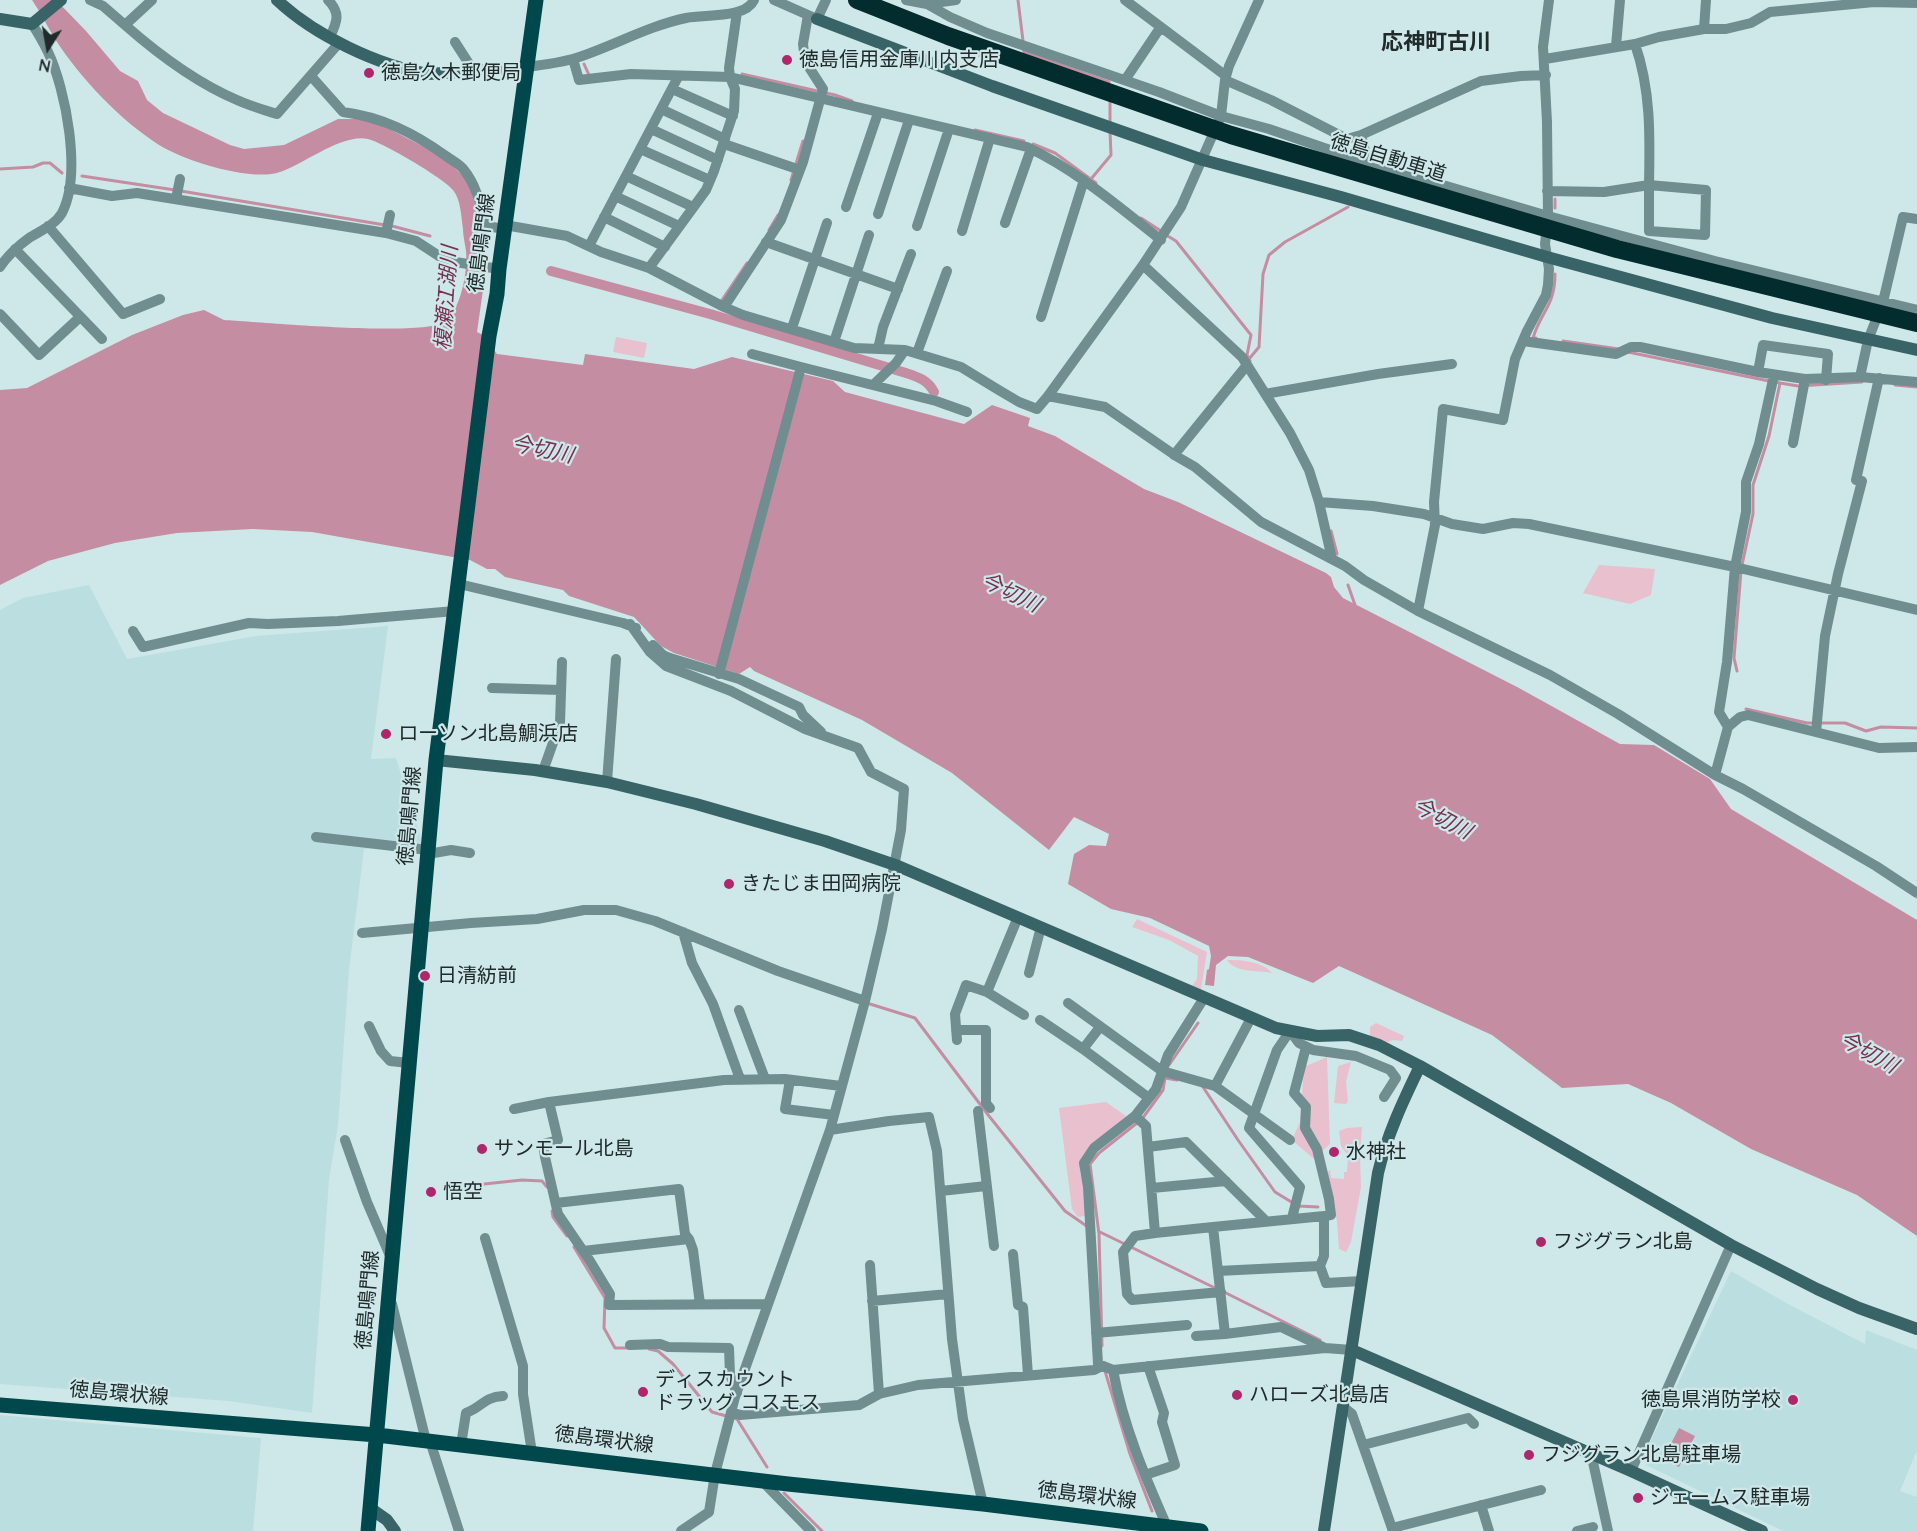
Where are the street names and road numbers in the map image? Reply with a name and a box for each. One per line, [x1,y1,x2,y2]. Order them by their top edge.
street label: 徳島自動車道 [1327,129,1449,187]
street label: 徳島鳴門線 [464,192,500,294]
street label: 徳島鳴門線 [394,765,426,867]
street label: 徳島鳴門線 [352,1249,384,1351]
street label: 徳島環状線 [68,1378,170,1410]
street label: 徳島環状線 [553,1422,655,1458]
street label: 徳島環状線 [1036,1478,1138,1514]

